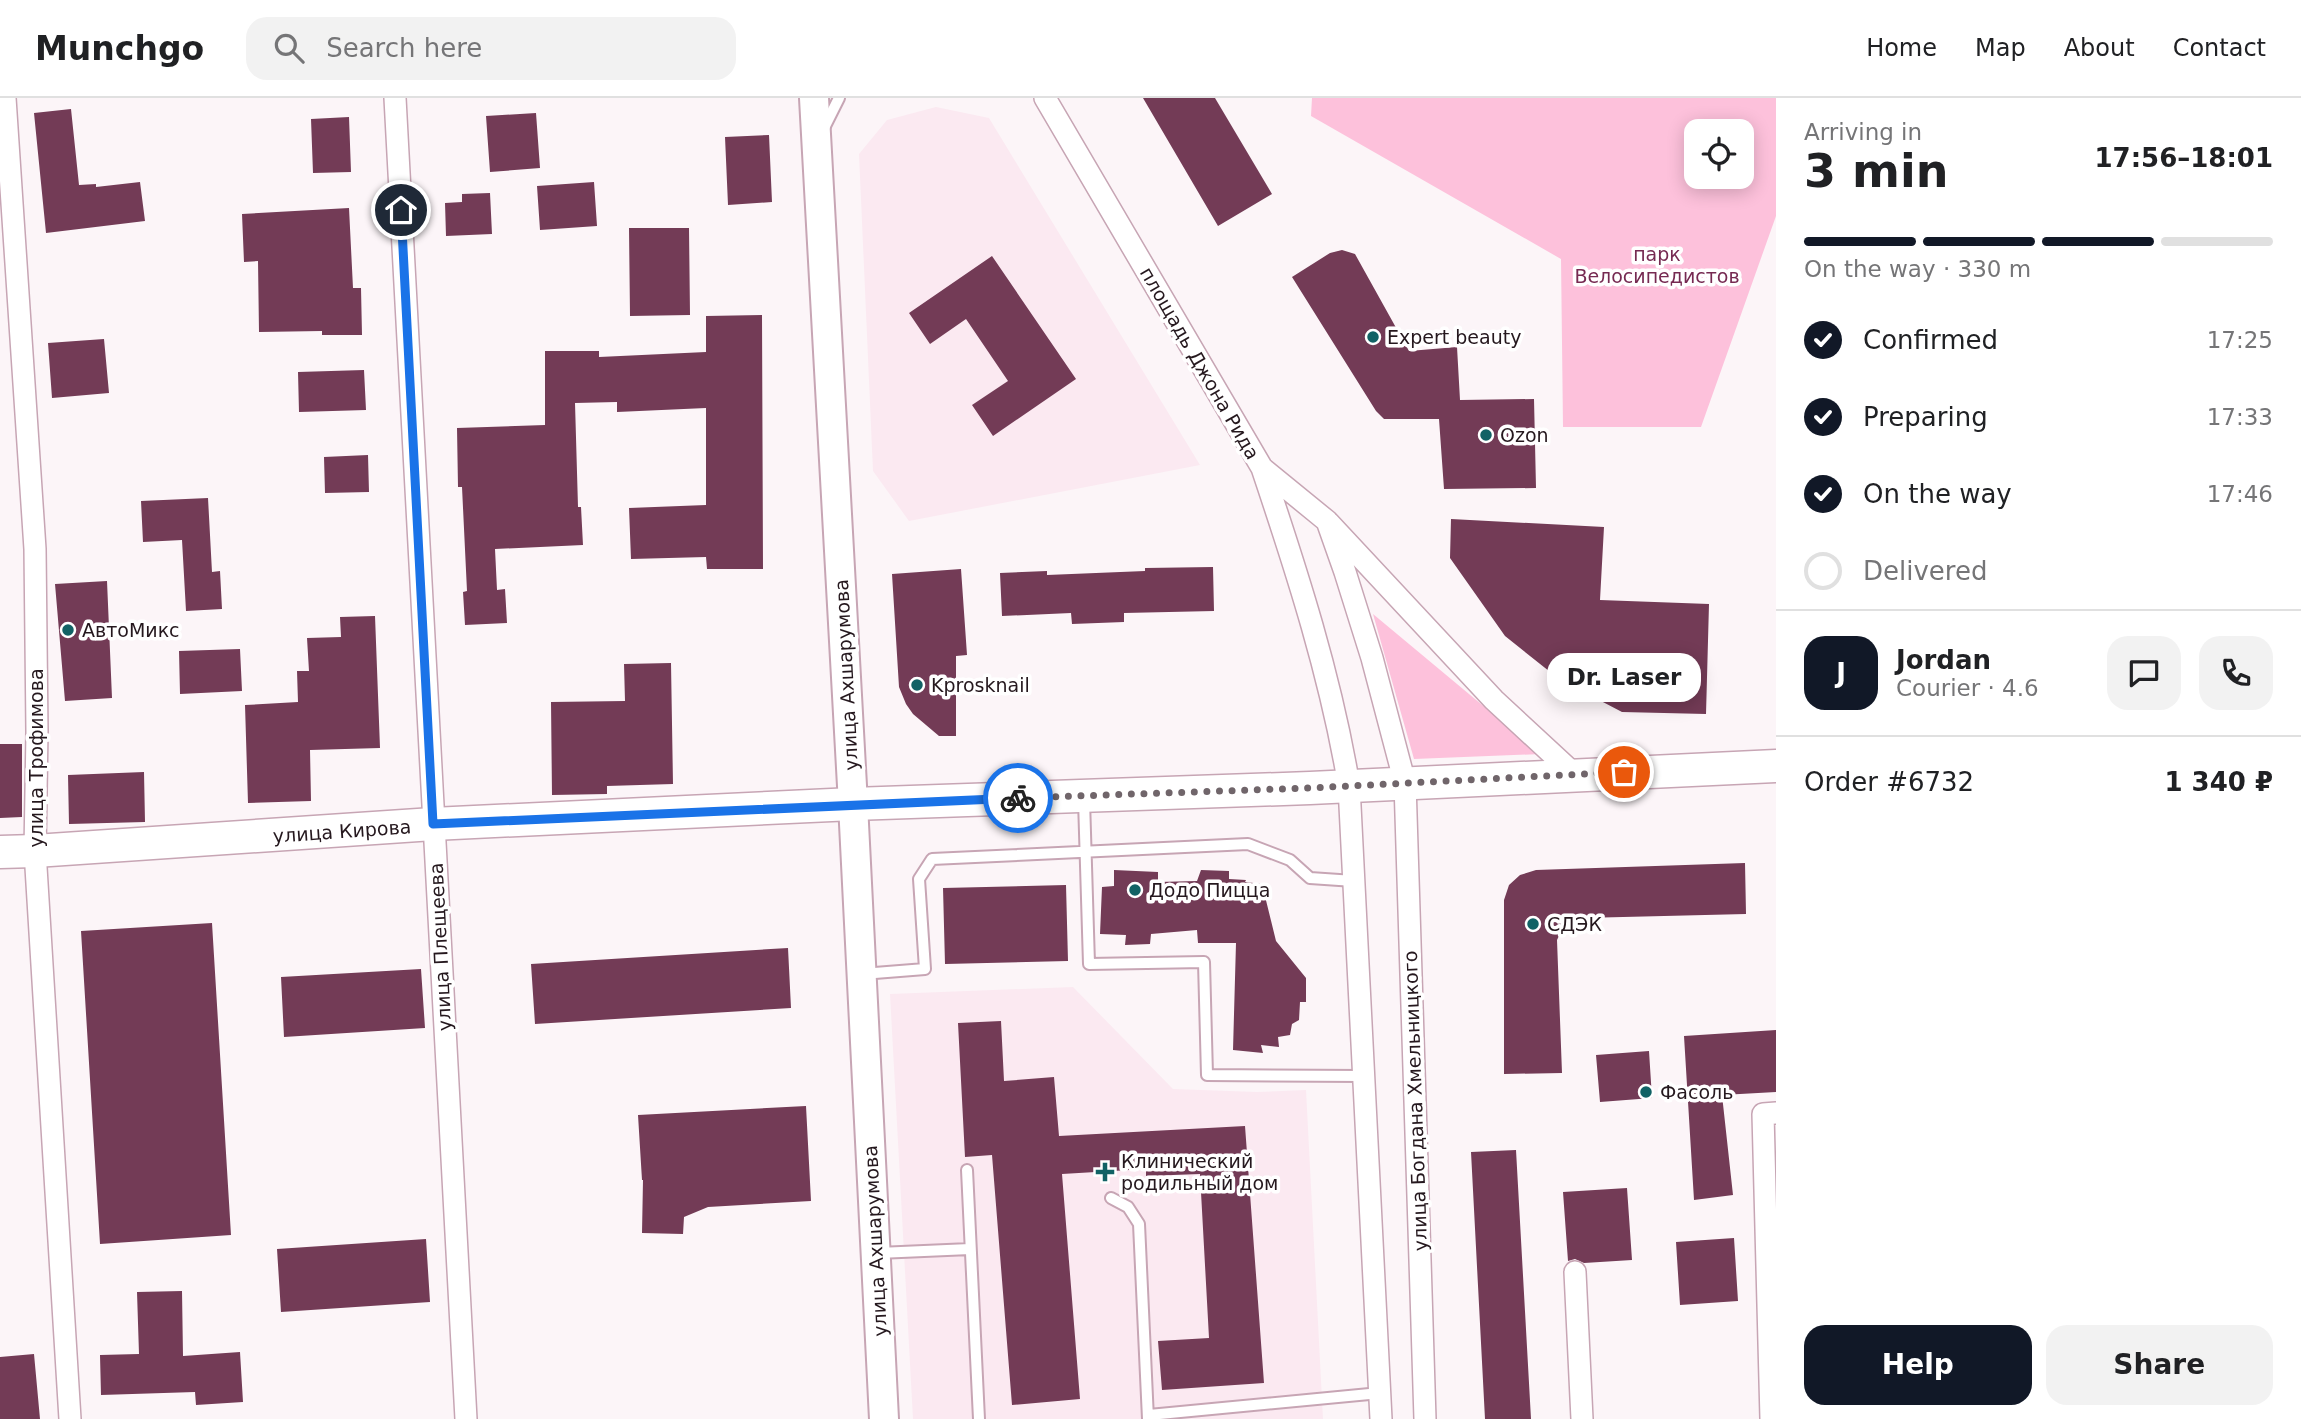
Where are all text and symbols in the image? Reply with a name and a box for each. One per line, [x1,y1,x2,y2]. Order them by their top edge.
search box [246,17,736,80]
text: Munchgo [35,29,204,68]
icon: search [270,29,308,67]
text: Search here [326,33,482,63]
text: Home [1866,34,1937,62]
text: Map [1975,34,2026,62]
text: About [2064,34,2135,62]
text: Contact [2173,34,2266,62]
map controls [1684,119,1754,189]
button: locate [1684,119,1754,189]
text: Arriving in [1804,119,1922,145]
text: 17:56–18:01 [2094,143,2273,173]
text: 3 min [1804,144,1948,198]
pin [371,180,431,240]
icon: home [382,191,420,229]
park label: парк Велосипедистов [1574,243,1740,287]
text: On the way · 330 m [1804,256,2031,282]
street label: площадь Джона Рида [1136,263,1264,463]
icon: check [1804,321,1842,359]
text: Confirmed [1863,325,1998,355]
place label: Expert beauty [1387,326,1521,348]
text: 17:25 [2207,327,2273,353]
marker: Expert beauty [1365,329,1381,345]
icon: check [1804,398,1842,436]
text: Preparing [1863,402,1988,432]
text: 17:33 [2207,404,2273,430]
place label: Ozon [1500,424,1549,446]
marker: Ozon [1478,427,1494,443]
icon: check [1804,475,1842,513]
text: On the way [1863,479,2012,509]
text: 17:46 [2207,481,2273,507]
text: Delivered [1863,556,1987,586]
street label: улица Ахшарумова [830,579,862,771]
place label: АвтоМикс [82,619,180,641]
marker: АвтоМикс [60,622,76,638]
button: chat [2107,636,2181,710]
button: phone [2199,636,2273,710]
text: Jordan [1896,645,1991,675]
callout: Dr. Laser [1547,653,1701,702]
text: J [1836,658,1846,688]
text: Dr. Laser [1567,664,1681,690]
street label: улица Трофимова [25,668,47,848]
place label: Kprosknail [931,674,1030,696]
text: Courier · 4.6 [1896,675,2039,701]
marker: Kprosknail [909,677,925,693]
pin [1594,742,1654,802]
icon: bag [1605,753,1643,791]
courier [983,763,1053,833]
text: Order #6732 [1804,767,1974,797]
text: 1 340 ₽ [2164,767,2273,797]
icon: bike [999,779,1037,817]
street label: улица Кирова [272,815,412,847]
street label: улица Плещеева [425,862,455,1032]
place label: Додо Пицца [1149,879,1270,901]
marker: Додо Пицца [1127,882,1143,898]
place label: СДЭК [1547,913,1602,935]
marker: СДЭК [1525,916,1541,932]
street label: улица Богдана Хмельницкого [1399,950,1431,1252]
place label: Фасоль [1660,1081,1733,1103]
marker: Фасоль [1638,1084,1654,1100]
street label: улица Ахшарумова [859,1145,891,1337]
place label: Клинический родильный дом [1121,1150,1278,1194]
marker: Клинический родильный дом [1095,1162,1115,1182]
button: Help [1804,1325,2032,1405]
button: Share [2046,1325,2273,1405]

